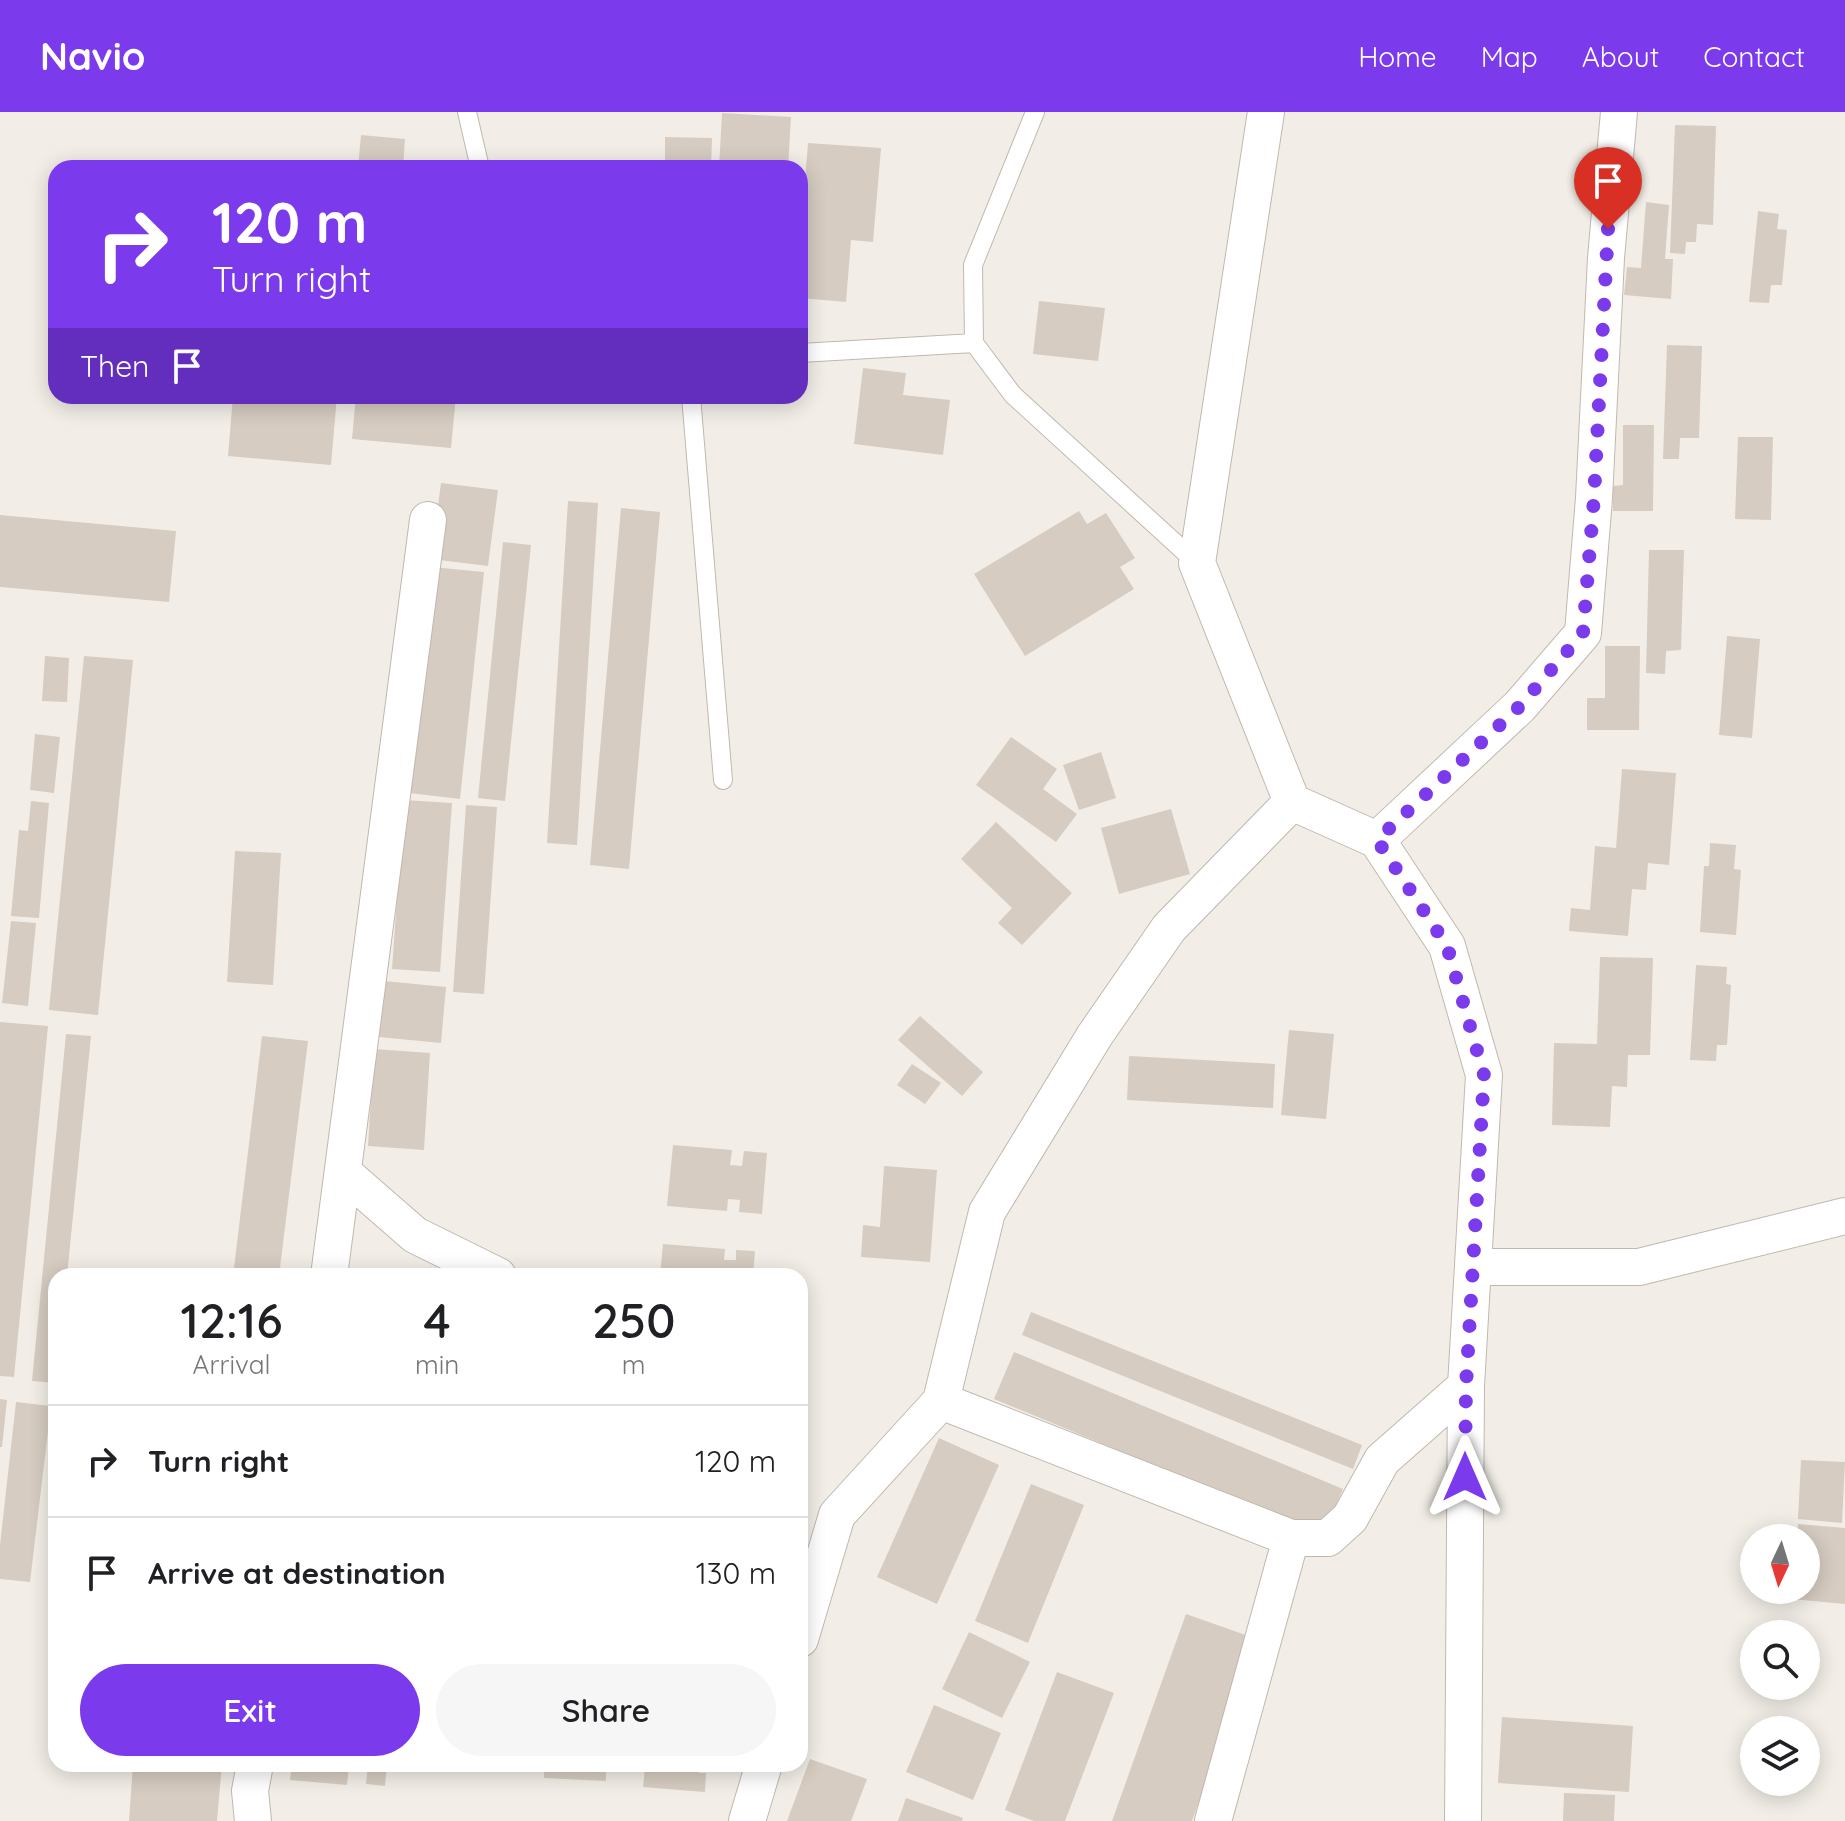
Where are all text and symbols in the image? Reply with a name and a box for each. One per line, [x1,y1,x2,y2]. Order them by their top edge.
text: Navio [40,32,145,80]
text: Home [1358,39,1437,74]
text: Map [1481,39,1538,74]
text: About [1582,39,1659,74]
text: Contact [1703,39,1805,74]
pin [1574,147,1642,229]
icon: arrive [1586,159,1630,203]
text: 120 m [212,187,367,257]
icon: right [80,192,184,296]
text: Turn right [212,256,371,301]
icon: arrive [165,344,209,388]
text: Then [80,347,149,385]
text: 12:16 [181,1290,282,1350]
text: 4 [424,1290,451,1350]
text: 250 [592,1290,675,1350]
text: Arrival [193,1348,270,1381]
text: min [415,1348,459,1381]
text: m [622,1348,646,1381]
position arrow [1423,1435,1507,1519]
icon: right [80,1439,124,1483]
text: Turn right [148,1442,289,1480]
text: 120 m [695,1442,776,1480]
north arrow [1740,1524,1820,1604]
map controls [1740,1524,1820,1796]
icon: arrive [80,1551,124,1595]
text: Arrive at destination [148,1554,446,1592]
text: 130 m [696,1554,776,1592]
button: search [1740,1620,1820,1700]
button: Exit [80,1664,420,1756]
button: Share [436,1664,776,1756]
button: layers [1740,1716,1820,1796]

